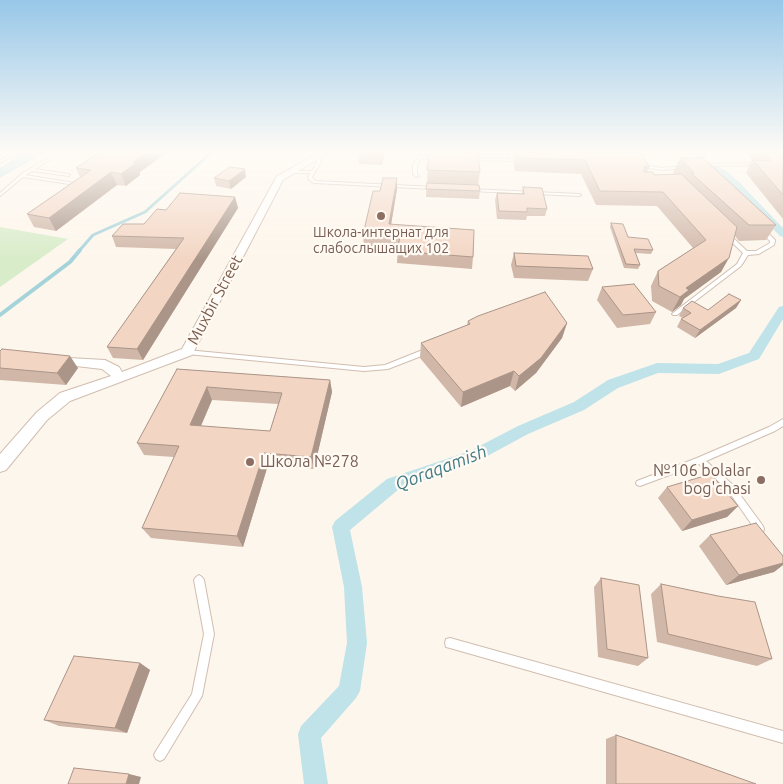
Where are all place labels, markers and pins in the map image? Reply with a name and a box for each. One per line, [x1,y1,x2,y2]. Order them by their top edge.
marker: Школа-интернат для слабослышащих 102 [375,210,387,222]
place label: Школа-интернат для слабослышащих 102 [313,224,449,256]
place label: Школа №278 [260,452,359,472]
marker: Школа №278 [244,456,256,468]
place label: №106 bolalar bog'chasi [653,461,751,499]
marker: №106 bolalar bog'chasi [755,474,767,486]

